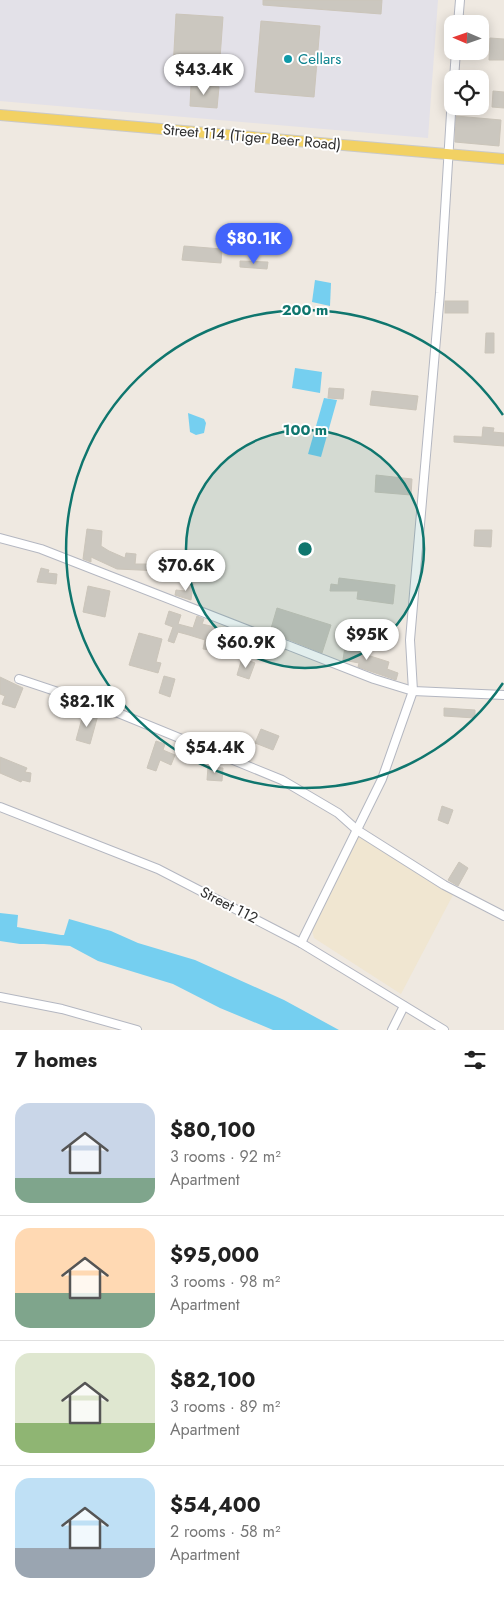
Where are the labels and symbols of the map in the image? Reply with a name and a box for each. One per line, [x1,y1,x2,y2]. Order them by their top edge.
north arrow [444,15,489,60]
place label: Cellars [298,48,341,70]
marker: Cellars [282,53,294,65]
pin: $43.4K [163,54,245,96]
street label: Street 114 (Tiger Beer Road) [162,118,342,156]
pin: $80.1K [213,222,295,265]
text: 200 m [282,299,328,321]
text: 100 m [283,419,327,441]
centre of rings [296,540,314,558]
pin: $70.6K [145,550,227,592]
pin: $95K [337,618,397,661]
pin: $60.9K [205,626,287,669]
pin: $82.1K [46,686,128,728]
pin: $54.4K [174,732,256,774]
street label: Street 112 [196,881,262,929]

